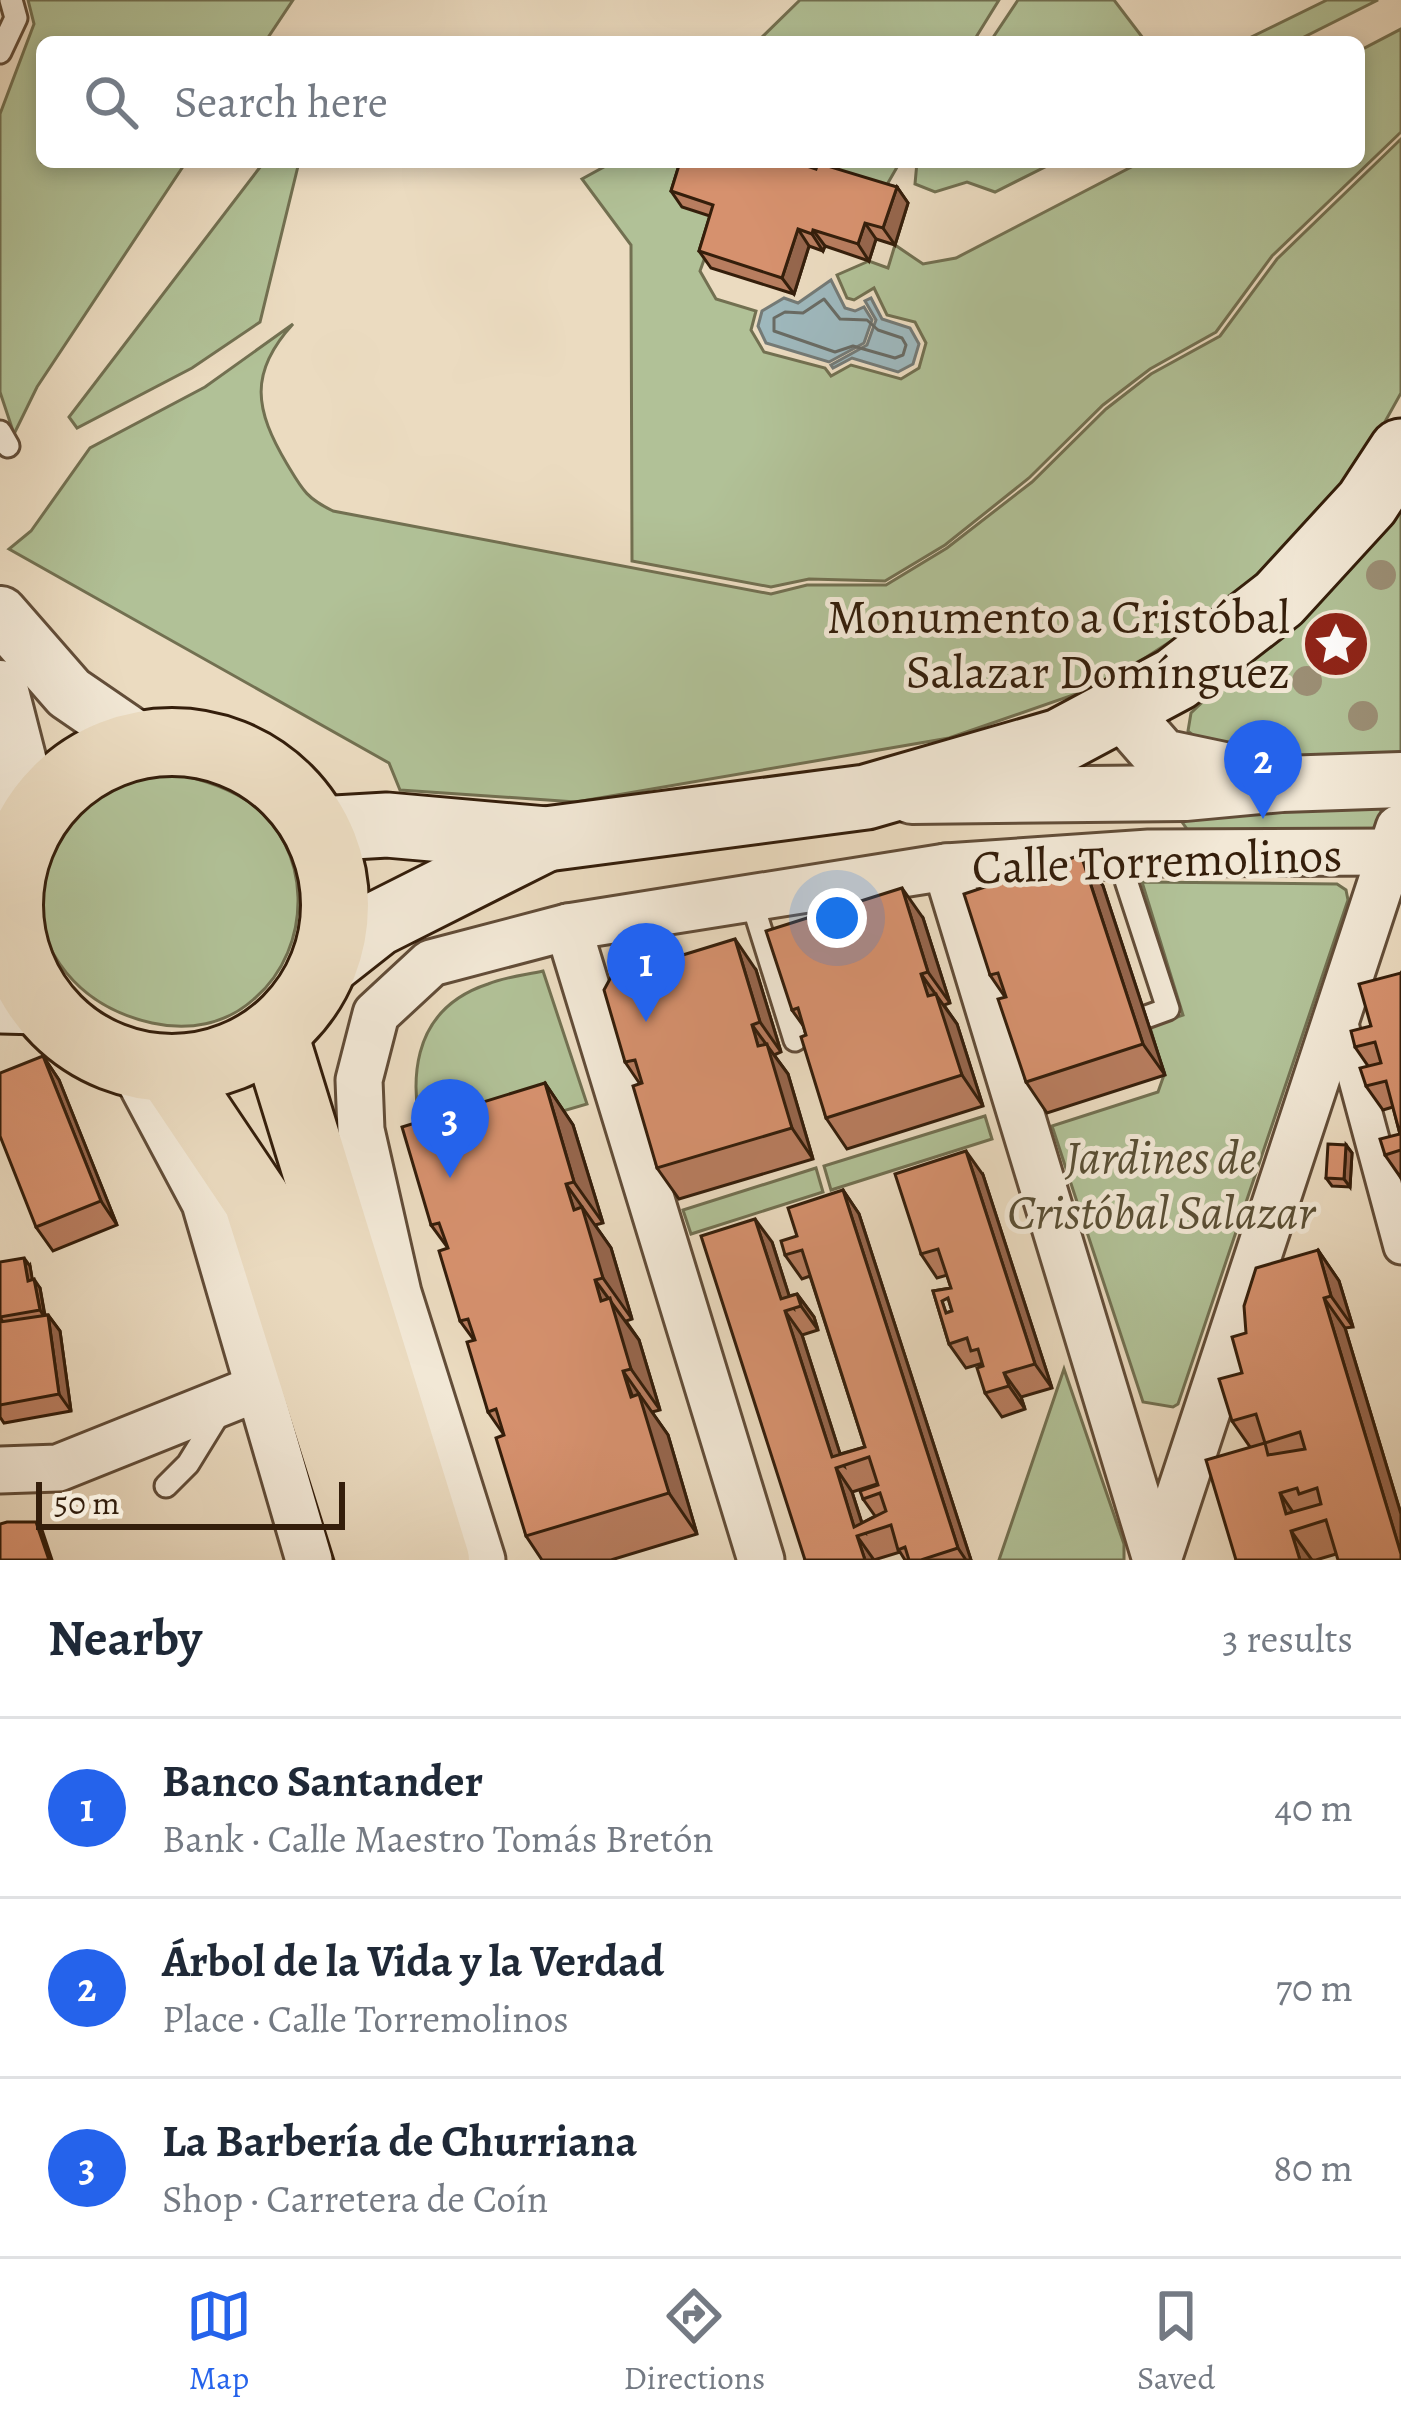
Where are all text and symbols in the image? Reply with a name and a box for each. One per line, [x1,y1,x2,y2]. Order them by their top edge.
search box [36,36,1365,168]
icon: search [78,69,144,135]
text: Search here [174,71,388,133]
place label: Monumento a Cristóbal Salazar Domínguez [827,584,1290,705]
place icon: Monumento a Cristóbal Salazar Domínguez [1301,609,1371,679]
pin: 2 [1224,720,1302,819]
street label: Calle Torremolinos [971,822,1343,900]
your location [807,888,867,948]
pin: 1 [607,923,685,1022]
pin: 3 [411,1079,489,1178]
park label: Jardines de Cristóbal Salazar [1007,1124,1316,1245]
scale bar [36,1476,345,1529]
text: 50 m [54,1480,120,1525]
text: Nearby [48,1603,202,1673]
text: 3 results [1222,1612,1353,1665]
text: Banco Santander [162,1750,483,1812]
text: 1 [80,1781,94,1834]
text: 40 m [1274,1781,1353,1834]
text: Bank · Calle Maestro Tomás Bretón [162,1812,714,1865]
text: Árbol de la Vida y la Verdad [162,1930,664,1992]
text: 2 [78,1961,96,2014]
text: 70 m [1276,1961,1353,2014]
text: Place · Calle Torremolinos [162,1992,569,2045]
text: La Barbería de Churriana [162,2110,637,2172]
text: 3 [79,2141,95,2194]
text: 80 m [1273,2141,1353,2194]
text: Shop · Carretera de Coín [162,2172,548,2225]
tab: Map [186,2283,252,2400]
tab: Directions [624,2283,765,2400]
tab: Saved [1137,2283,1215,2400]

